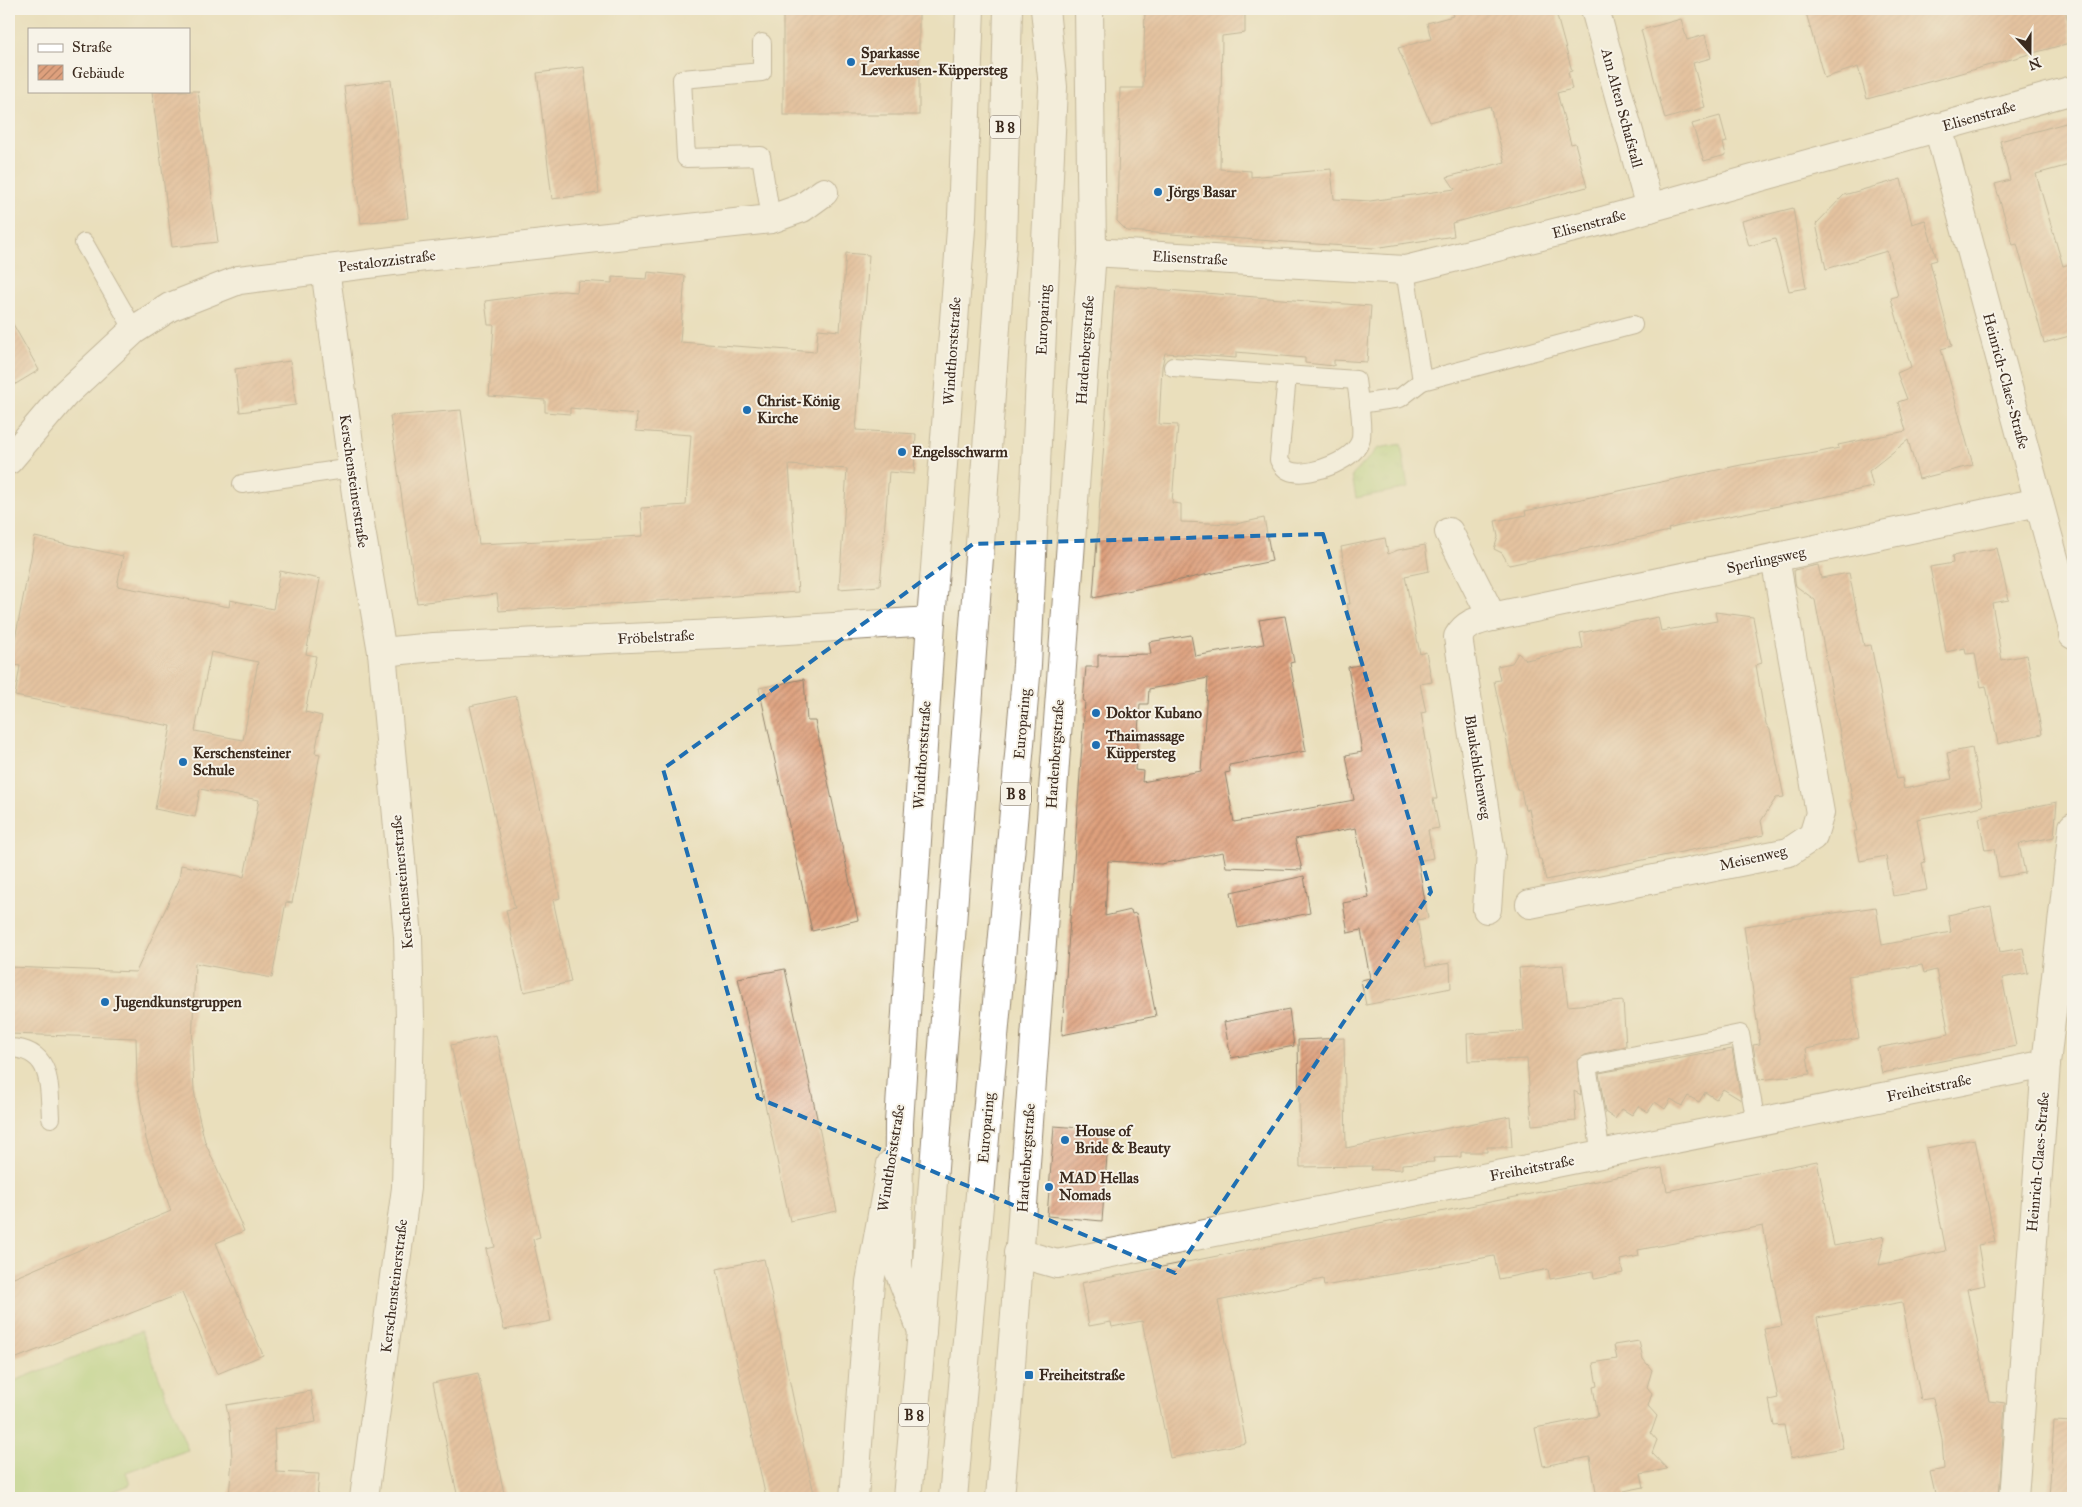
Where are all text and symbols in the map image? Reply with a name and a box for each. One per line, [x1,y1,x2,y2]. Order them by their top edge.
legend [28,28,190,92]
north arrow [2004,28,2054,78]
text: Straße [72,38,112,56]
place label: Sparkasse Leverkusen-Küppersteg [861,44,1008,80]
street label: Am Alten Schafstall [1597,45,1647,171]
text: N [2026,54,2043,74]
marker: Sparkasse Leverkusen-Küppersteg [845,56,857,68]
text: Gebäude [72,64,125,82]
street label: Elisenstraße [1940,97,2018,135]
road number: B 8 [990,115,1020,138]
place label: Jörgs Basar [1166,183,1237,202]
marker: Jörgs Basar [1152,186,1164,198]
street label: Elisenstraße [1550,206,1628,242]
street label: Pestalozzistraße [337,246,437,276]
street label: Elisenstraße [1152,247,1228,269]
street label: Europaring [1032,283,1054,356]
street label: Hardenbergstraße [1072,295,1098,405]
street label: Windthorststraße [939,296,965,406]
street label: Heinrich-Claes-Straße [1979,311,2033,451]
place label: Christ-König Kirche [757,392,841,427]
marker: Christ-König Kirche [741,404,753,416]
street label: Kerschensteinerstraße [336,413,372,549]
place label: Engelsschwarm [912,443,1008,462]
marker: Engelsschwarm [896,446,908,458]
street label: Sperlingsweg [1725,543,1808,577]
street label: Fröbelstraße [617,626,695,648]
street label: Europaring [1010,687,1034,760]
street label: Hardenbergstraße [1042,699,1068,809]
street label: Windthorststraße [909,700,935,810]
place label: Doktor Kubano [1106,704,1202,722]
marker: Doktor Kubano [1090,707,1102,719]
street label: Blaukehlchenweg [1461,714,1495,821]
place label: Thaimassage Küppersteg [1105,727,1185,763]
marker: Thaimassage Küppersteg [1090,739,1102,751]
place label: Kerschensteiner Schule [193,744,291,779]
marker: Kerschensteiner Schule [177,756,189,768]
road number: B 8 [1001,782,1031,806]
street label: Kerschensteinerstraße [387,814,417,950]
street label: Meisenweg [1718,841,1789,874]
place label: Jugendkunstgruppen [113,993,242,1012]
marker: Jugendkunstgruppen [99,996,111,1008]
street label: Freiheitstraße [1885,1070,1973,1106]
street label: Europaring [974,1091,998,1164]
street label: Heinrich-Claes-Straße [2023,1091,2053,1233]
street label: Windthorststraße [874,1103,908,1213]
street label: Hardenbergstraße [1013,1103,1039,1213]
place label: House of Bride & Beauty [1075,1122,1171,1158]
marker: House of Bride & Beauty [1059,1134,1071,1146]
street label: Freiheitstraße [1488,1151,1576,1185]
place label: MAD Hellas Nomads [1059,1169,1139,1204]
marker: MAD Hellas Nomads [1043,1181,1055,1193]
street label: Kerschensteinerstraße [377,1218,411,1354]
place label: Freiheitstraße [1039,1366,1126,1384]
marker: Freiheitstraße [1023,1369,1035,1381]
road number: B 8 [899,1404,929,1426]

